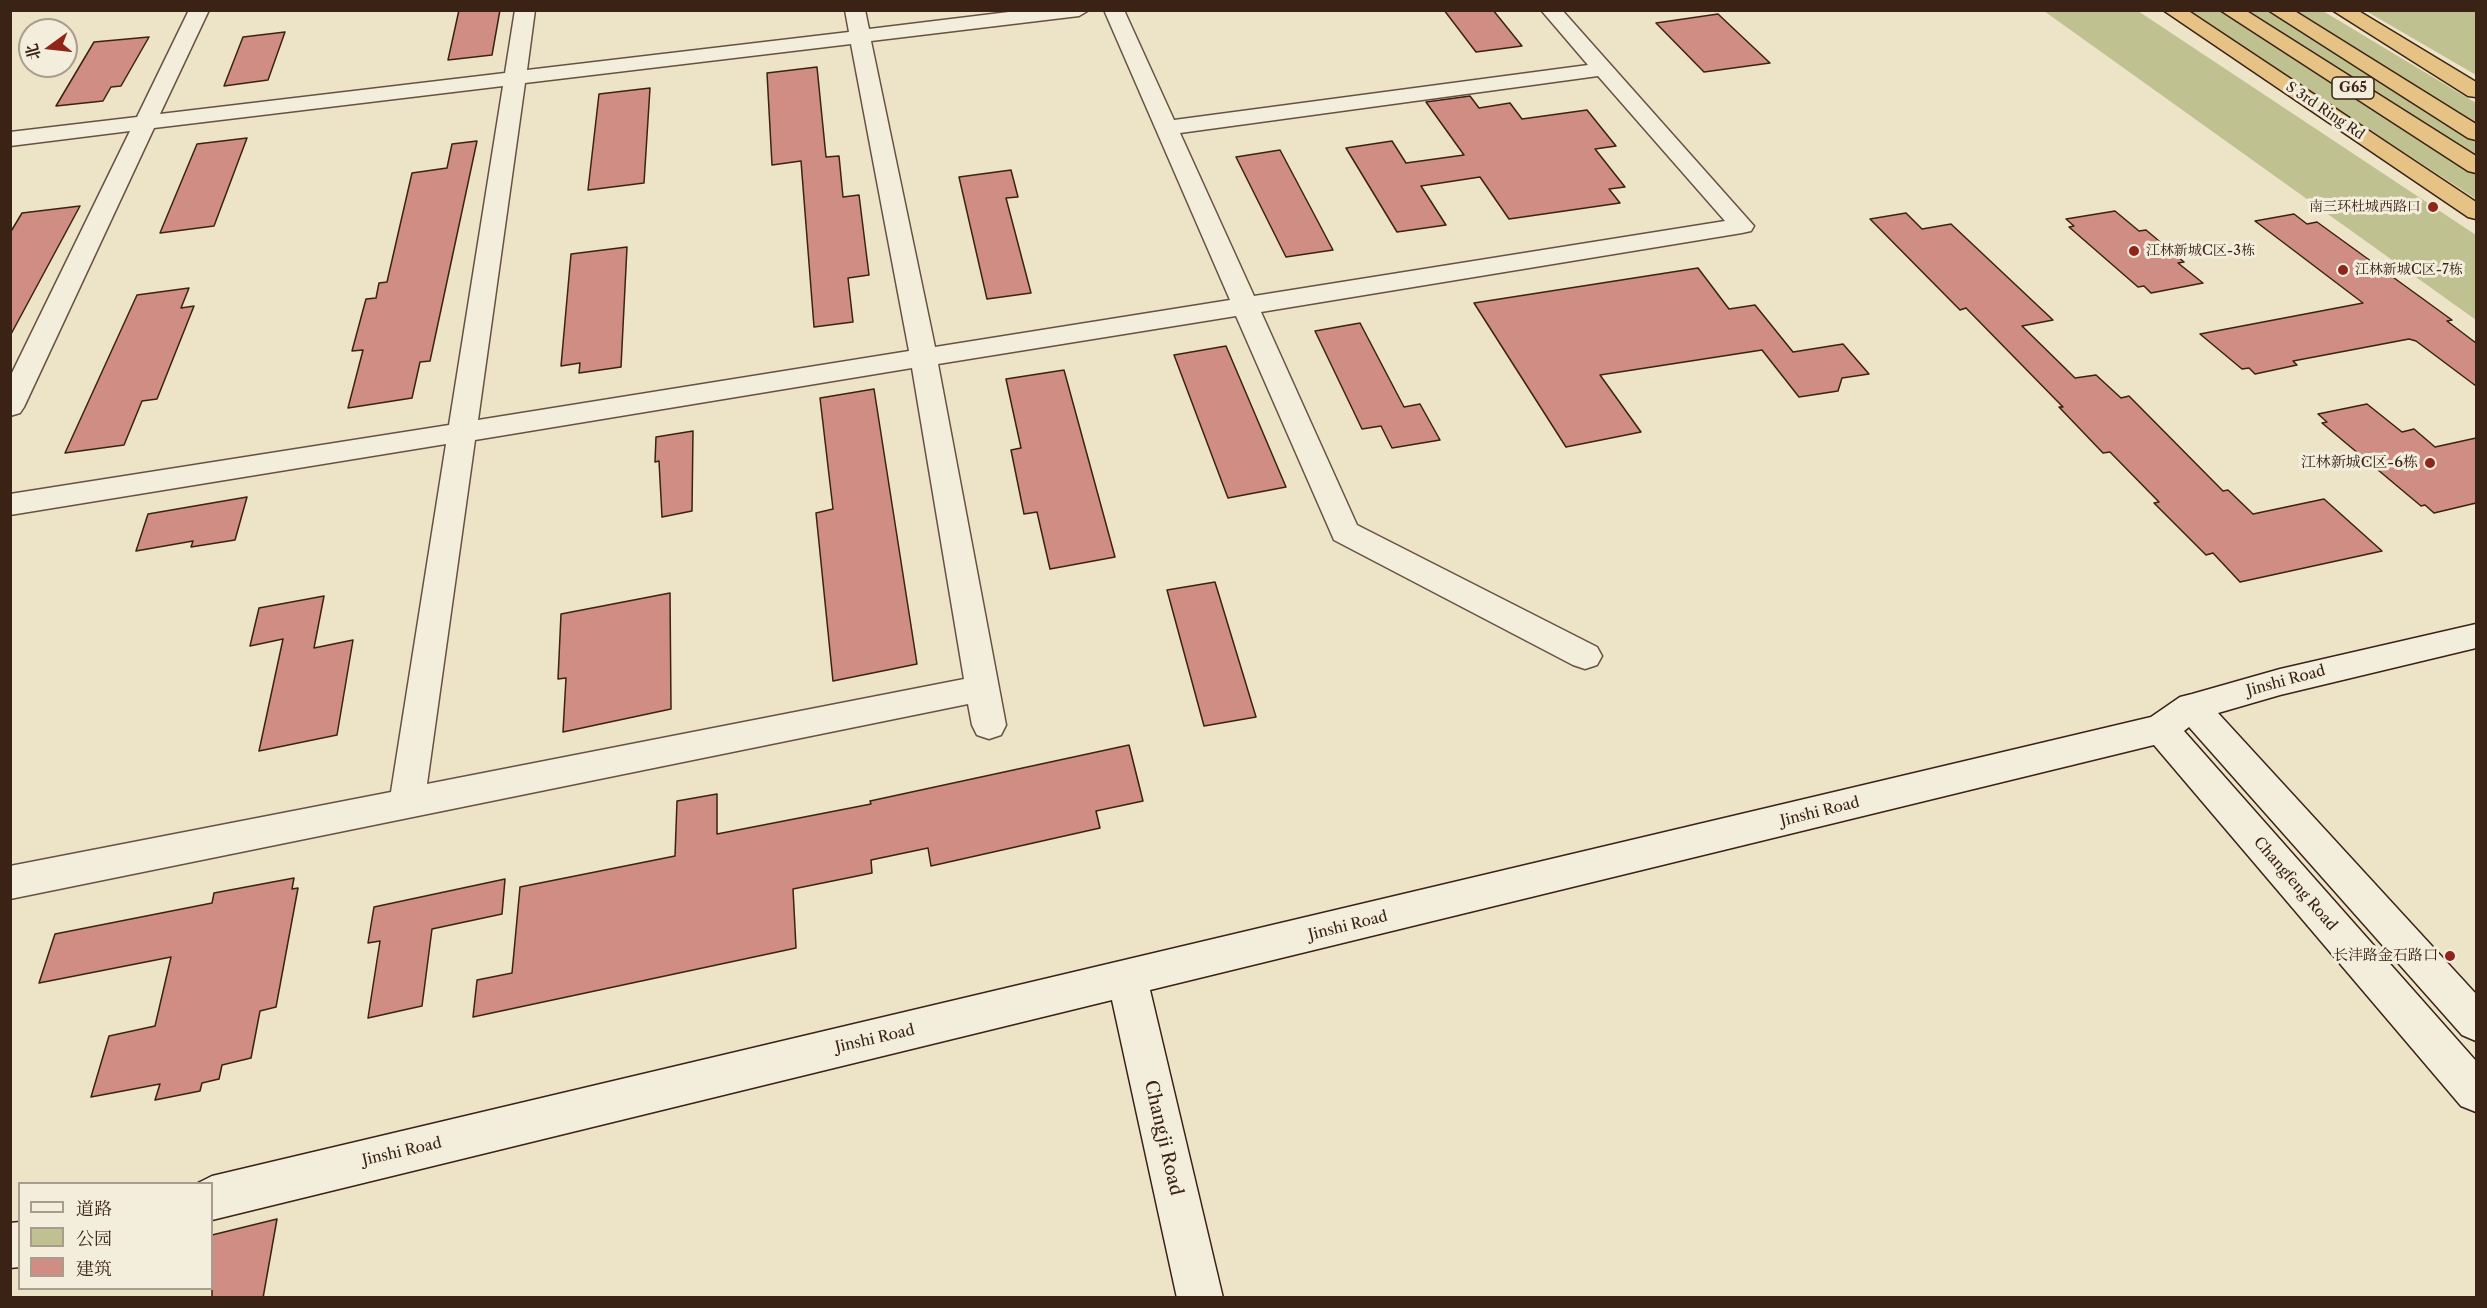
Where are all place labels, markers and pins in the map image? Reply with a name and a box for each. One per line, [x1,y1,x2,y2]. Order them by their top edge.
place label: 南三环杜城西路口 [2309,199,2421,215]
marker: 南三环杜城西路口 [2426,200,2440,214]
place label: 江林新城C区-3栋 [2146,243,2255,259]
marker: 江林新城C区-3栋 [2127,244,2141,258]
place label: 江林新城C区-7栋 [2355,262,2463,278]
marker: 江林新城C区-7栋 [2336,263,2350,277]
place label: 江林新城C区-6栋 [2301,454,2418,472]
marker: 江林新城C区-6栋 [2423,456,2437,470]
place label: 长沣路金石路口 [2333,947,2438,965]
marker: 长沣路金石路口 [2443,949,2457,963]

